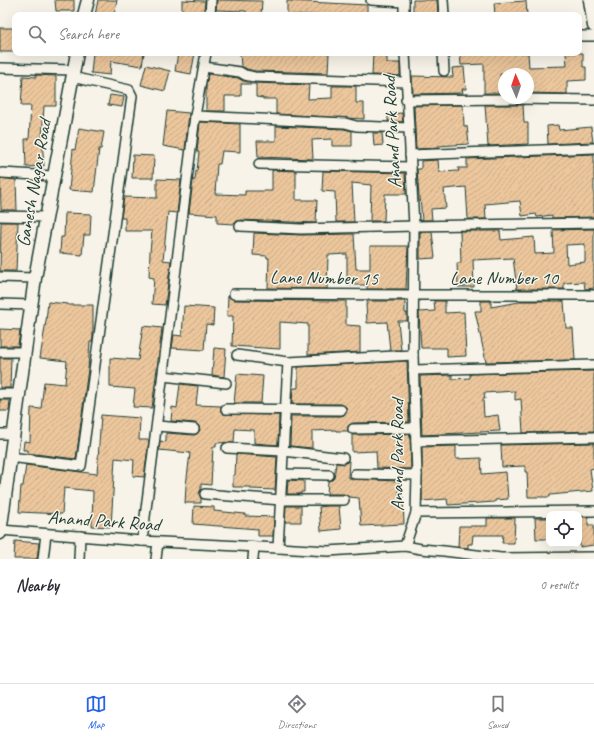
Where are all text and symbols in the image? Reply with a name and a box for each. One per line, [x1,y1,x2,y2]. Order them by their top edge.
search box [12,12,582,56]
icon: search [26,23,48,45]
text: Search here [58,25,119,44]
north arrow [498,68,534,104]
street label: Anand Park Road [377,73,407,189]
street label: Ganesh Nagar Road [11,115,57,249]
street label: Lane Number 15 [270,265,380,291]
street label: Lane Number 10 [450,266,559,290]
street label: Anand Park Road [385,396,409,511]
street label: Anand Park Road [47,505,164,537]
map controls [546,511,582,547]
button: locate [546,511,582,547]
text: Nearby [16,575,59,596]
text: 0 results [540,577,578,593]
tab: Map [85,693,107,731]
tab: Directions [278,693,316,731]
tab: Saved [487,693,509,731]

